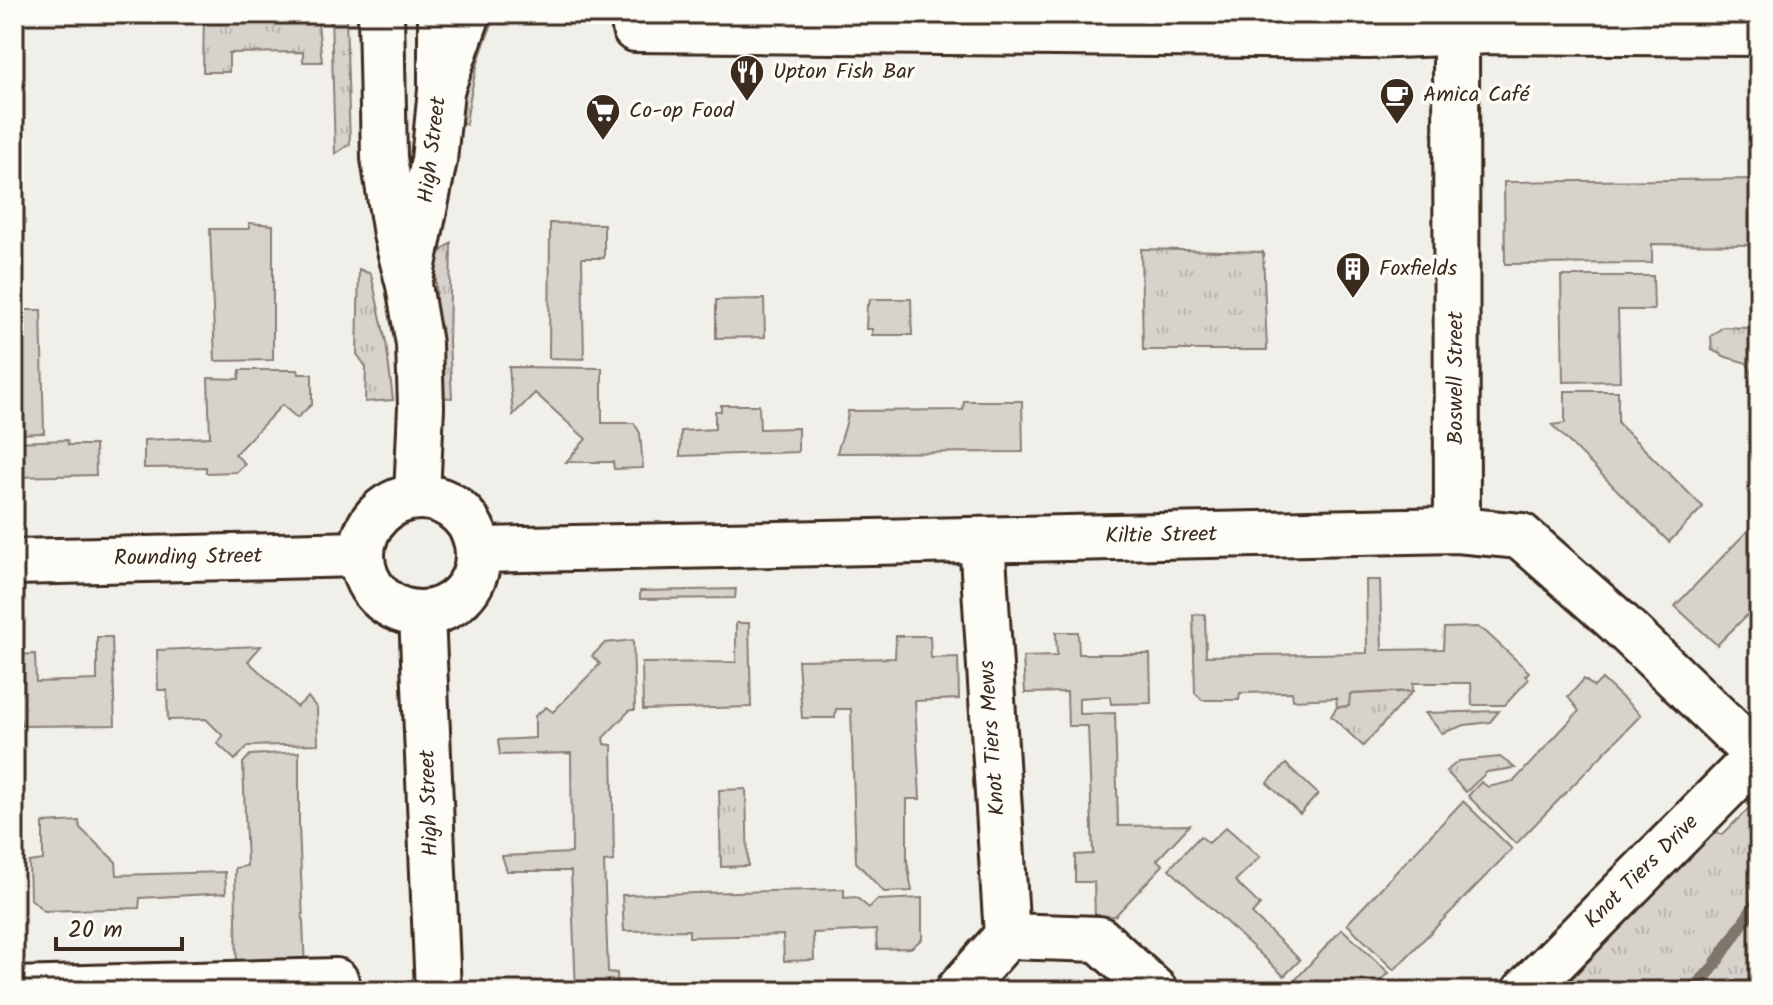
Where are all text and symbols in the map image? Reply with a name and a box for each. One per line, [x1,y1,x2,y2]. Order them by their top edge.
restaurant icon: Upton Fish Bar [728,53,766,103]
place label: Upton Fish Bar [773,55,916,90]
cafe icon: Amica Café [1378,76,1416,126]
place label: Amica Café [1423,78,1531,113]
supermarket icon: Co-op Food [584,92,622,142]
street label: High Street [409,94,457,205]
place label: Co-op Food [629,94,735,129]
building icon: Foxfields [1334,250,1372,300]
place label: Foxfields [1379,252,1458,287]
street label: Boswell Street [1439,311,1474,445]
street label: Kiltie Street [1105,518,1218,554]
street label: Rounding Street [114,539,263,577]
street label: Knot Tiers Mews [970,658,1016,817]
street label: High Street [411,749,449,857]
street label: Knot Tiers Drive [1576,806,1708,938]
scale bar [56,901,182,951]
text: 20 m [68,911,123,950]

